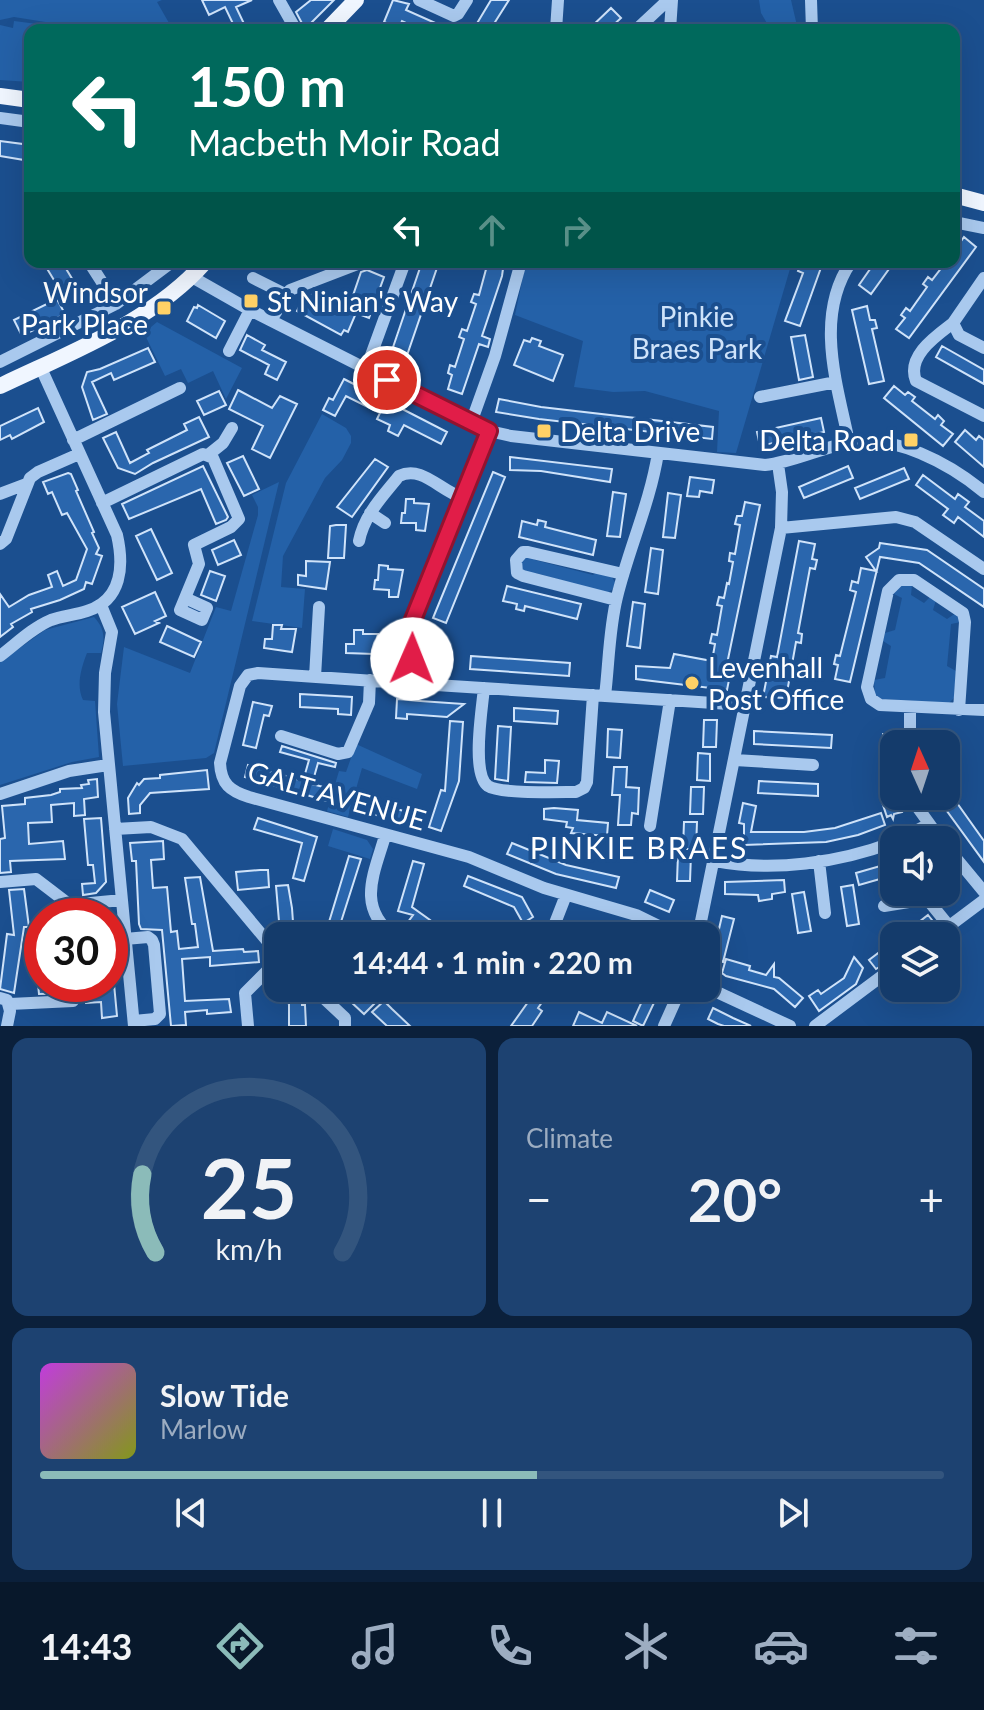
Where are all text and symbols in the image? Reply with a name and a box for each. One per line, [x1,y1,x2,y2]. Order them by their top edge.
text: 150 m [188,52,346,119]
icon: left [56,56,160,160]
text: Macbeth Moir Road [188,120,501,164]
icon: left [386,208,430,252]
icon: ahead [470,208,514,252]
icon: right [554,208,598,252]
place label: Windsor Park Place [21,275,148,341]
place label: St Ninian's Way [267,284,459,318]
marker: St Ninian's Way [242,292,260,310]
marker: Windsor Park Place [155,299,173,317]
park label: Pinkie Braes Park [632,299,763,365]
pin [353,346,421,414]
icon: arrive [365,358,409,402]
place label: Delta Drive [560,414,700,448]
marker: Delta Drive [535,422,553,440]
place label: Delta Road [759,423,895,457]
marker: Delta Road [902,431,920,449]
position arrow [370,617,454,701]
place label: Levenhall Post Office [708,650,844,716]
marker: Levenhall Post Office [683,674,701,692]
north arrow [880,730,960,810]
map controls [880,730,960,1002]
street label: GALT AVENUE [244,753,430,837]
button: sound [880,826,960,906]
district label: PINKIE BRAES [530,829,748,865]
speed limit sign: 30 [24,898,128,1002]
button: layers [880,922,960,1002]
text: 14:44 · 1 min · 220 m [351,944,633,980]
text: Climate [526,1122,613,1154]
text: 25 [201,1137,297,1237]
text: 20° [688,1163,782,1235]
text: − [526,1173,552,1225]
text: + [918,1173,944,1225]
text: km/h [216,1232,282,1266]
text: Slow Tide [160,1377,289,1413]
text: Marlow [160,1413,247,1445]
icon: previous [169,1491,213,1535]
icon: pause [470,1491,514,1535]
icon: next [771,1491,815,1535]
icon: directions [212,1618,268,1674]
icon: music [347,1618,403,1674]
icon: phone [482,1618,538,1674]
icon: climate [618,1618,674,1674]
icon: car [753,1618,809,1674]
icon: filters [888,1618,944,1674]
text: 14:43 [40,1624,132,1668]

